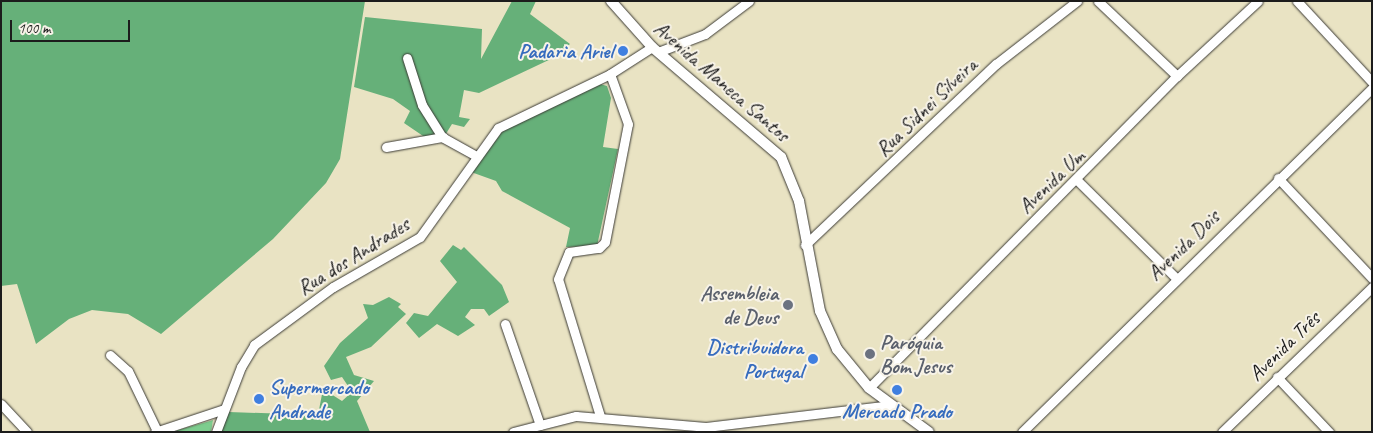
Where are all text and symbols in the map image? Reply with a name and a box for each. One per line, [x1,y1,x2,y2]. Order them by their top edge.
scale bar [12,10,132,42]
street label: Avenida Maneca Santos [649,15,795,147]
text: 100 m [18,19,50,38]
place label: Padaria Ariel [518,38,613,64]
marker: Padaria Ariel [617,45,629,57]
street label: Rua Sidnei Silveira [870,52,982,162]
street label: Avenida Um [1013,143,1089,219]
street label: Avenida Dois [1142,205,1224,285]
street label: Rua dos Andrades [293,212,413,300]
place label: Assembleia de Deus [700,280,778,330]
marker: Assembleia de Deus [782,299,794,311]
street label: Avenida Três [1243,306,1325,386]
place label: Paróquia Bom Jesus [880,329,952,379]
place label: Distribuidora Portugal [707,334,803,384]
marker: Paróquia Bom Jesus [864,348,876,360]
marker: Distribuidora Portugal [807,353,819,365]
place label: Supermercado Andrade [269,374,369,424]
marker: Mercado Prado [891,384,903,396]
marker: Supermercado Andrade [253,393,265,405]
place label: Mercado Prado [842,398,952,424]

